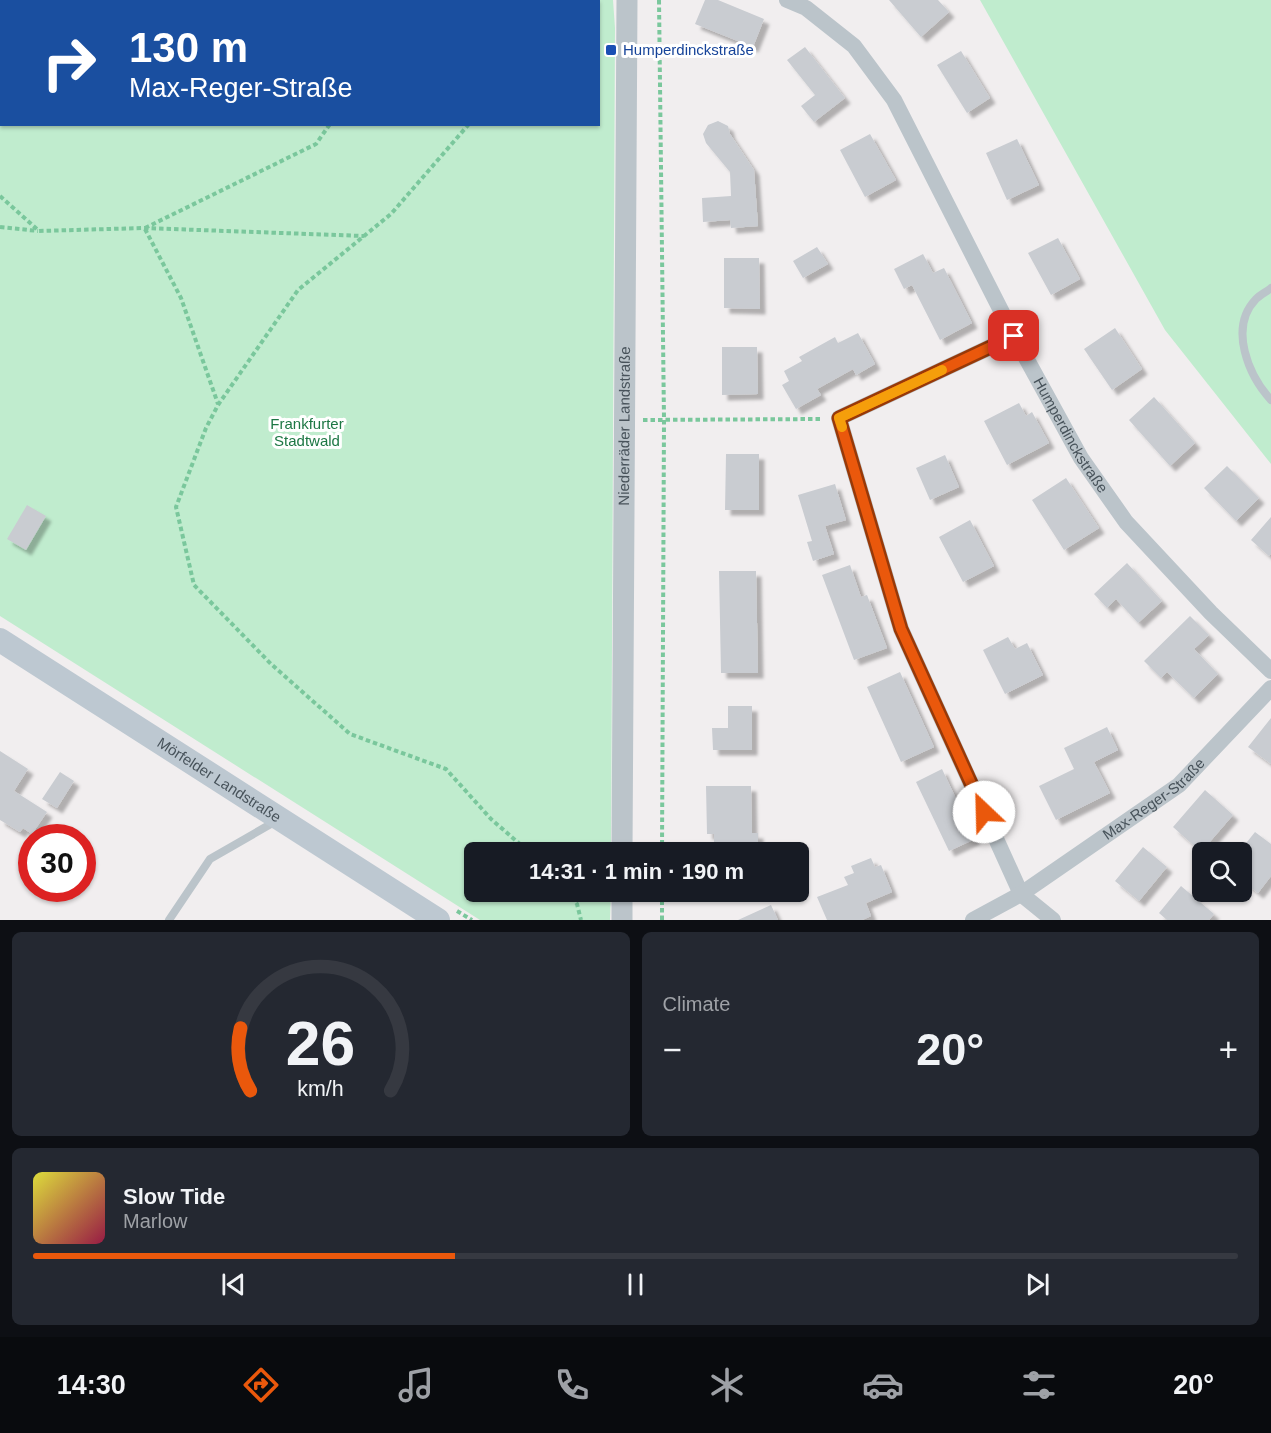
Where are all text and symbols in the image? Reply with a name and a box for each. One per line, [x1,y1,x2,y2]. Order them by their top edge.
icon: right [30,24,108,102]
text: 130 m [129,24,248,71]
place label: Humperdinckstraße [623,41,754,58]
marker: Humperdinckstraße [604,43,618,57]
text: Max-Reger-Straße [129,73,353,103]
pin [988,310,1039,361]
icon: arrive [997,319,1030,352]
street label: Niederräder Landstraße [615,346,633,506]
street label: Humperdinckstraße [1030,374,1112,496]
park label: Frankfurter Stadtwald [270,415,344,449]
street label: Mörfelder Landstraße [154,734,284,825]
street label: Max-Reger-Straße [1099,754,1208,843]
position arrow [952,780,1016,844]
speed limit sign: 30 [18,824,96,902]
map controls [1192,842,1252,902]
button: search [1192,842,1252,902]
text: 14:31 · 1 min · 190 m [529,859,744,884]
text: Climate [663,993,730,1015]
text: 26 [286,1009,355,1078]
text: 20° [916,1024,984,1075]
text: − [663,1031,682,1068]
text: + [1219,1031,1238,1068]
text: km/h [298,1077,344,1101]
text: Slow Tide [123,1184,225,1209]
text: Marlow [123,1210,187,1232]
icon: previous [217,1268,250,1301]
icon: pause [619,1268,652,1301]
icon: next [1021,1268,1054,1301]
icon: directions [240,1364,282,1406]
icon: music [395,1364,437,1406]
icon: phone [551,1364,593,1406]
icon: climate [706,1364,748,1406]
icon: car [862,1364,904,1406]
icon: filters [1018,1364,1060,1406]
text: 14:30 [57,1370,126,1400]
text: 20° [1173,1370,1214,1400]

